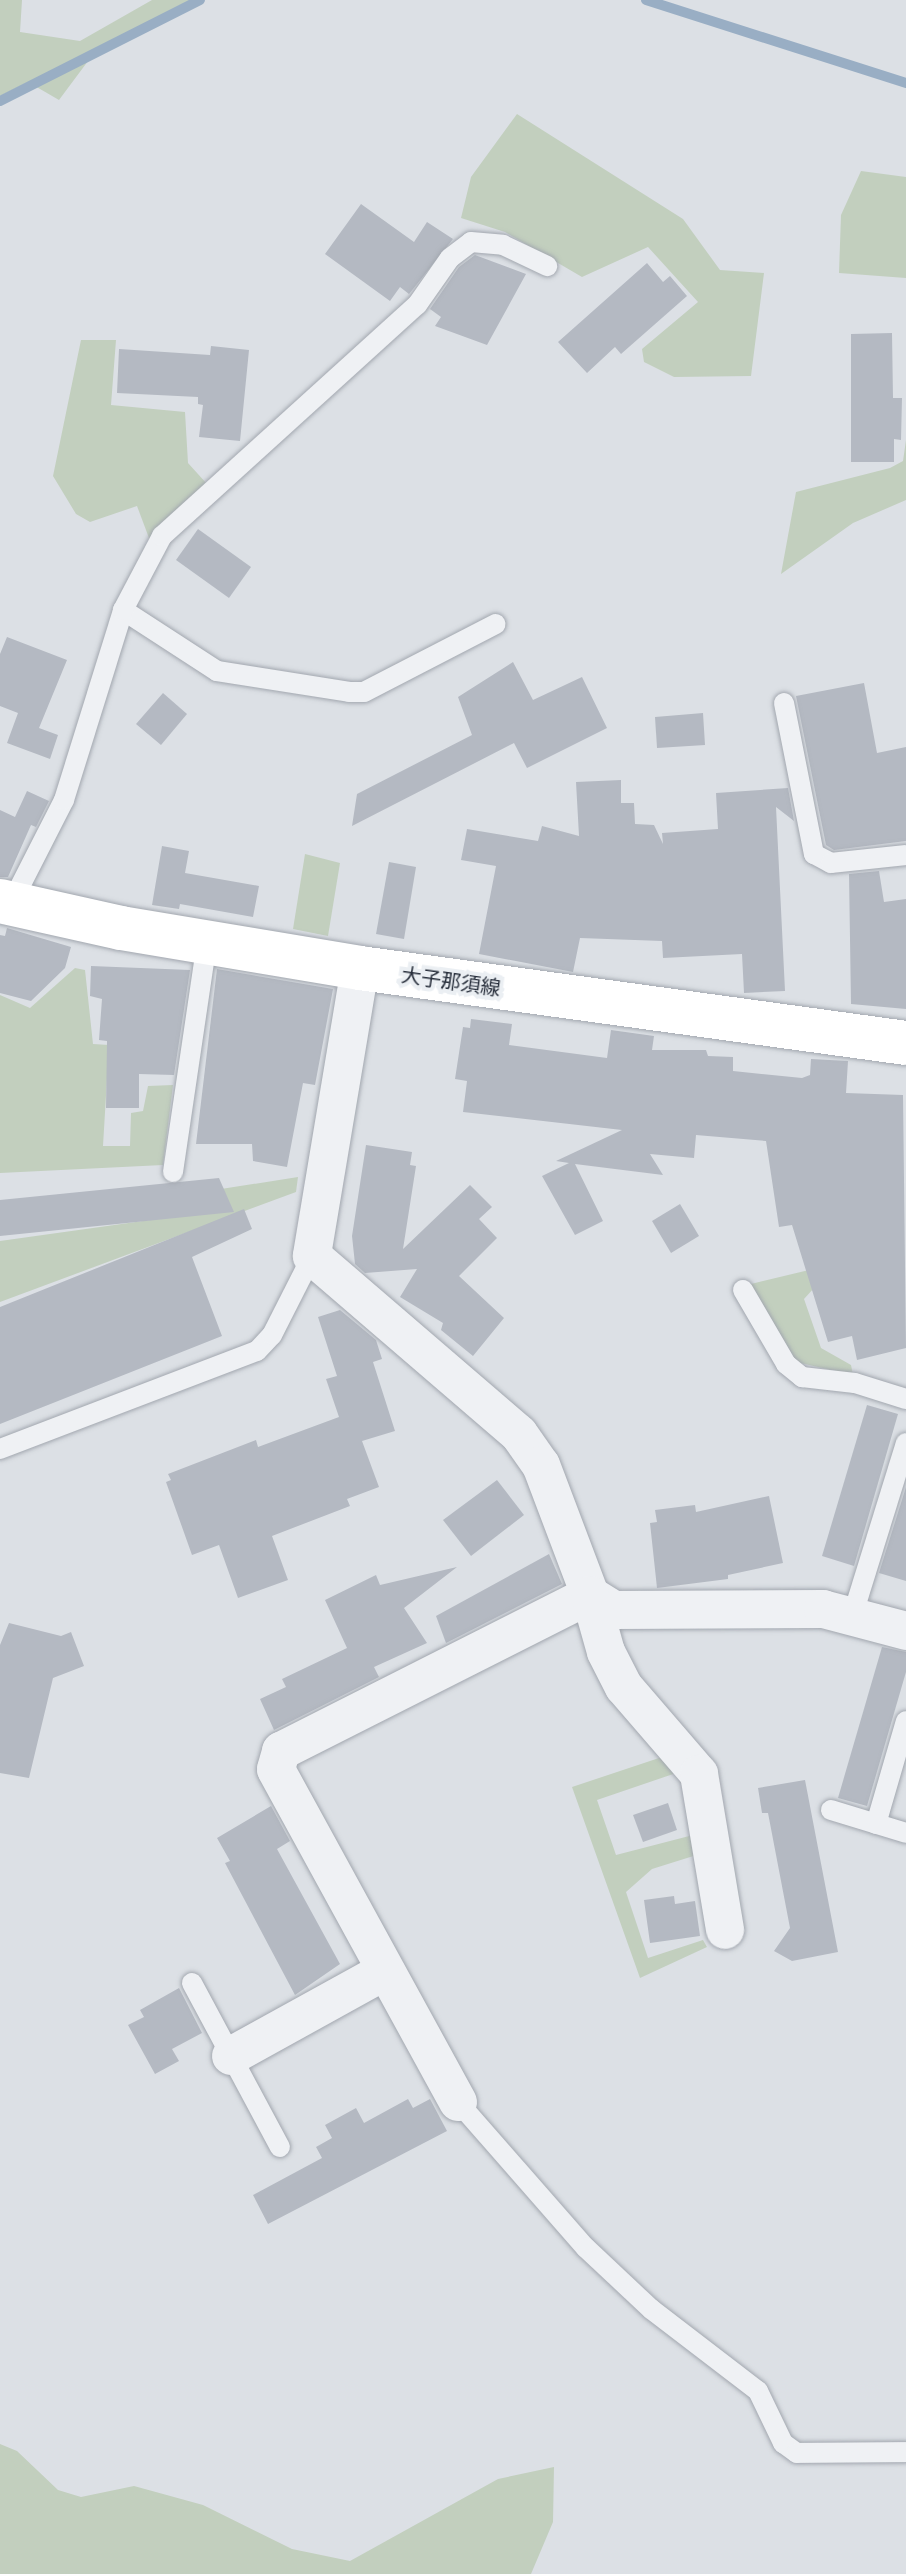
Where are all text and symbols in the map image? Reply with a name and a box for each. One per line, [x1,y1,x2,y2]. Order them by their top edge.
street label: 大子那須線 [400,962,502,1000]

